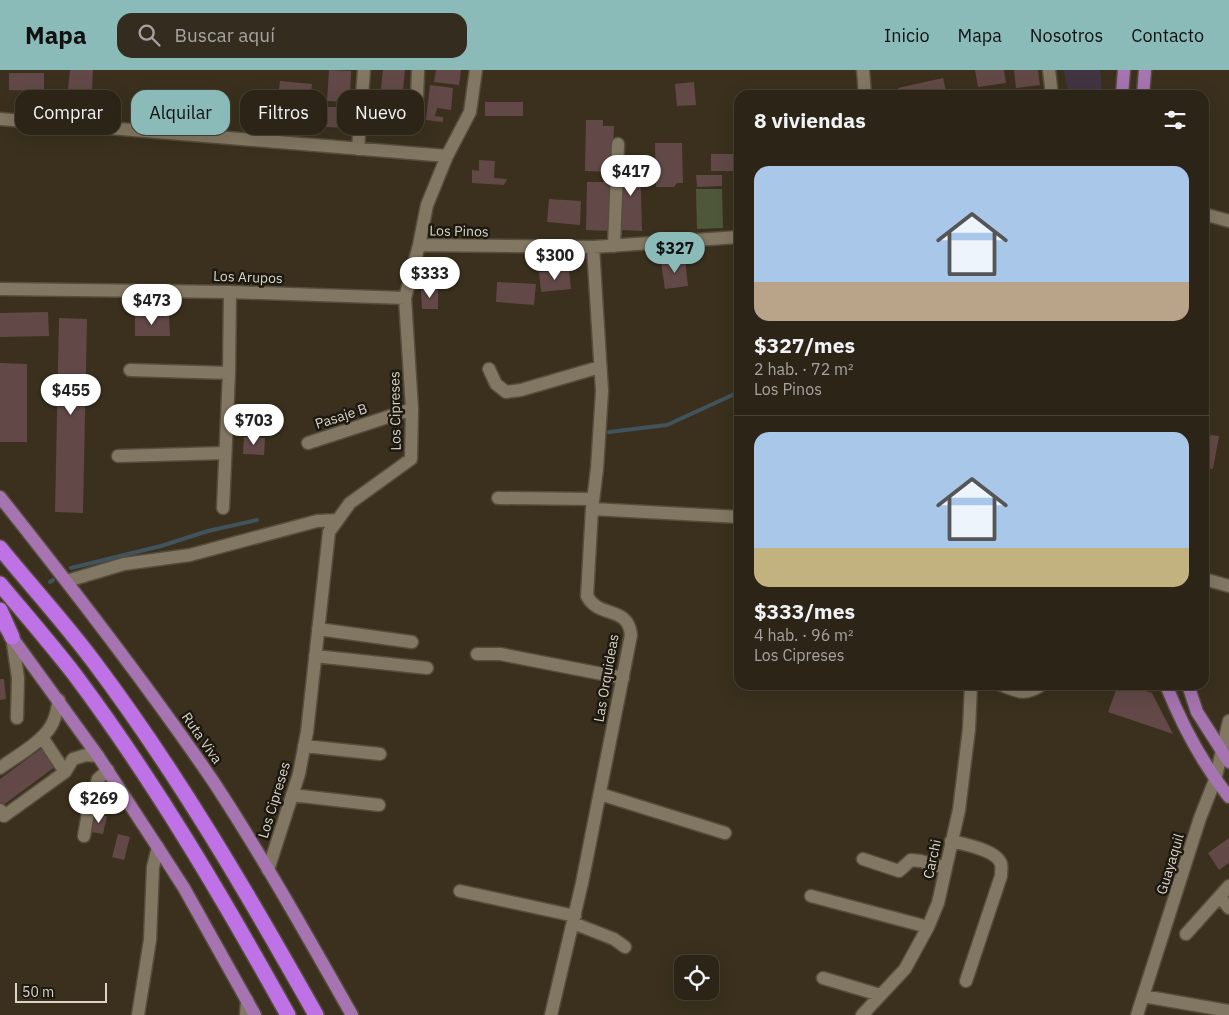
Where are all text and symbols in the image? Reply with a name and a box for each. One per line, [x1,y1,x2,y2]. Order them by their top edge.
search box [117,13,467,58]
text: Mapa [25,19,87,51]
icon: search [135,21,163,49]
text: Buscar aquí [175,23,275,47]
text: Inicio [884,24,930,47]
text: Mapa [958,24,1002,47]
text: Nosotros [1030,24,1103,47]
text: Contacto [1131,24,1204,47]
chip: Comprar [15,90,121,135]
chip: Alquilar [131,90,230,135]
chip: Filtros [240,90,327,135]
chip: Nuevo [337,90,424,135]
text: 8 viviendas [754,106,866,134]
icon: filters [1161,106,1189,134]
pin: $417 [601,154,661,197]
text: $417 [612,161,650,181]
icon: home [927,199,1017,289]
street label: Los Pinos [429,221,489,241]
pin: $327 [645,232,705,274]
pin: $300 [525,238,585,281]
text: $327 [656,238,694,258]
text: $300 [536,245,574,265]
pin: $333 [400,256,460,299]
text: $333 [411,263,449,283]
street label: Los Arupos [213,267,283,287]
pin: $473 [122,284,182,326]
text: $473 [133,290,171,310]
text: $327/mes [754,331,855,359]
text: 2 hab. · 72 m² [754,359,854,379]
street label: Los Cipreses [385,371,405,451]
pin: $455 [41,374,101,416]
text: Los Pinos [754,379,822,399]
text: $455 [52,380,90,400]
street label: Pasaje B [313,399,369,433]
pin: $703 [224,404,284,446]
text: $703 [235,410,273,430]
icon: home [927,464,1017,554]
text: $333/mes [754,597,855,625]
text: 4 hab. · 96 m² [754,625,854,645]
street label: Las Orquideas [589,632,623,724]
text: Los Cipreses [754,645,845,665]
street label: Ruta Viva [178,709,227,768]
street label: Los Cipreses [254,759,294,841]
pin: $269 [69,782,129,824]
text: $269 [80,788,118,808]
street label: Guayaquil [1152,831,1188,897]
street label: Carchi [919,838,945,880]
map controls [674,955,719,1000]
button: locate [674,955,719,1000]
scale bar [15,980,108,1003]
text: 50 m [22,983,54,1001]

